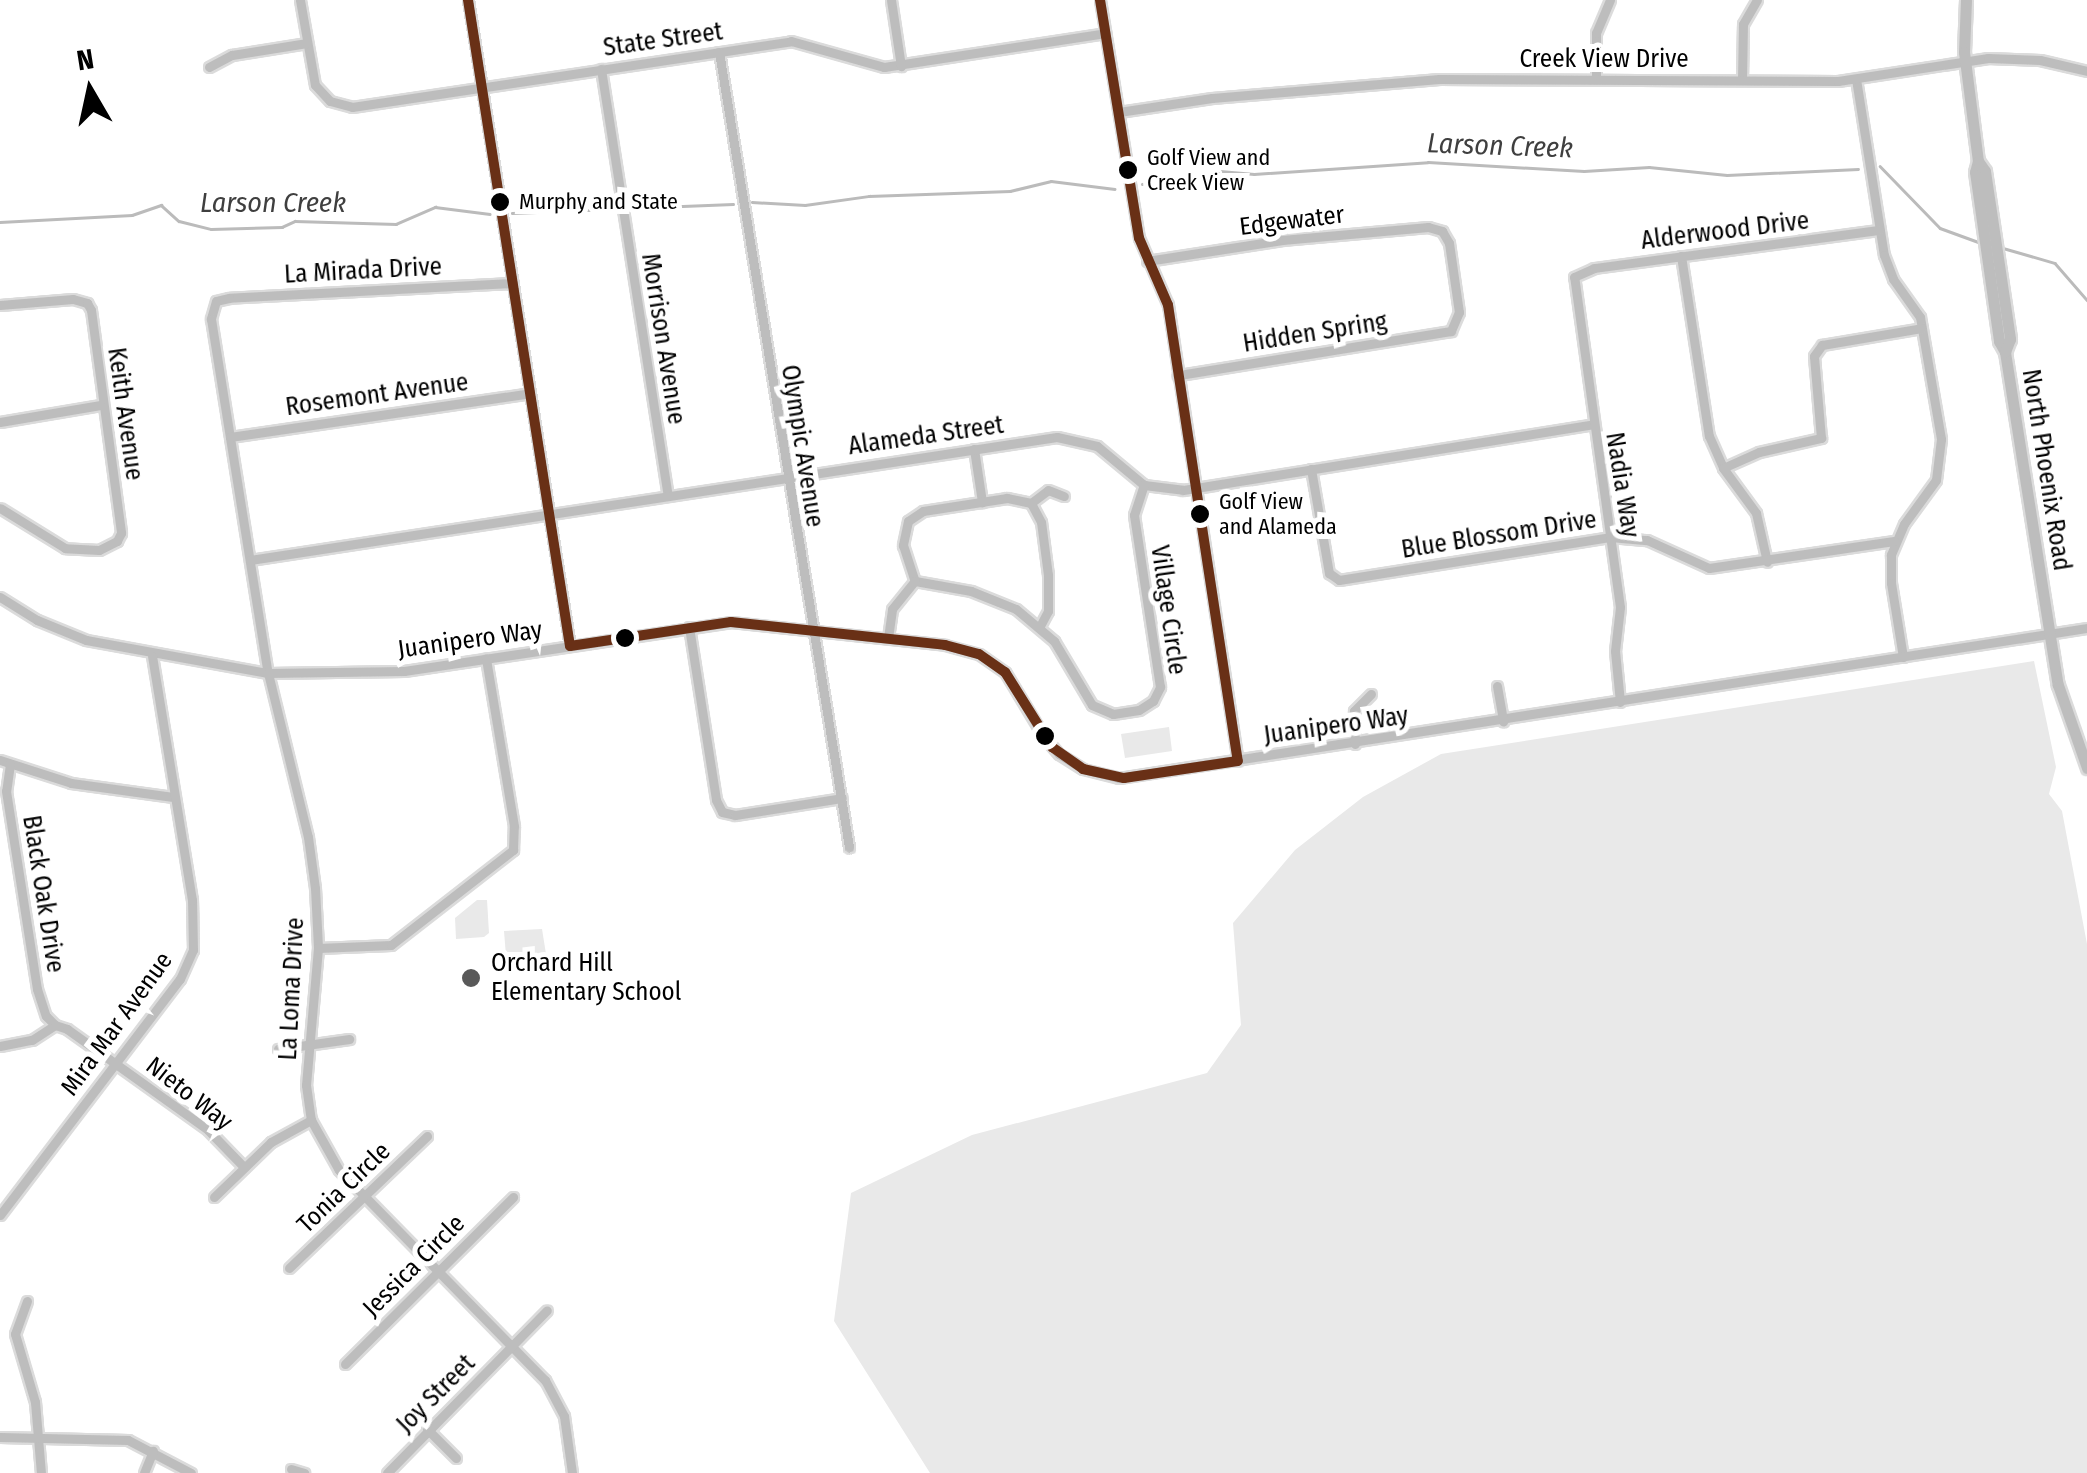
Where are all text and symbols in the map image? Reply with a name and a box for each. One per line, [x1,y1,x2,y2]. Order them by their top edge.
street label: State Street [601,17,725,63]
north arrow [40,40,140,140]
text: N [74,42,96,77]
street label: Creek View Drive [1519,44,1689,74]
water label: Larson Creek [1426,127,1574,165]
place label: Golf View and Creek View [1147,144,1270,195]
marker: Golf View and Creek View [1118,160,1138,180]
water label: Larson Creek [200,186,346,220]
place label: Murphy and State [519,189,678,215]
marker: Murphy and State [490,192,510,212]
street label: Edgewater [1238,200,1346,242]
street label: Alderwood Drive [1639,206,1811,256]
street label: Morrison Avenue [635,251,691,427]
street label: La Mirada Drive [283,252,443,290]
street label: Hidden Spring [1241,307,1389,359]
street label: Keith Avenue [101,346,149,482]
street label: Olympic Avenue [774,363,830,529]
street label: Rosemont Avenue [284,367,470,423]
street label: North Phoenix Road [2015,367,2077,573]
street label: Alameda Street [846,410,1006,462]
street label: Nadia Way [1599,430,1645,540]
place label: Golf View and Alameda [1219,488,1337,540]
marker: Golf View and Alameda [1190,504,1210,524]
street label: Blue Blossom Drive [1399,505,1599,565]
street label: Village Circle [1144,543,1192,677]
street label: Juanipero Way [396,615,544,665]
unlabelled marker [615,628,635,648]
street label: Juanipero Way [1262,701,1410,751]
unlabelled marker [1035,726,1055,746]
street label: Black Oak Drive [16,813,70,975]
street label: La Loma Drive [273,917,311,1061]
street label: Mira Mar Avenue [55,946,179,1102]
place label: Orchard Hill Elementary School [491,949,681,1008]
marker: Orchard Hill Elementary School [460,967,482,989]
street label: Nieto Way [140,1051,238,1137]
street label: Tonia Circle [291,1136,397,1240]
street label: Jessica Circle [357,1209,471,1323]
street label: Joy Street [391,1349,481,1439]

